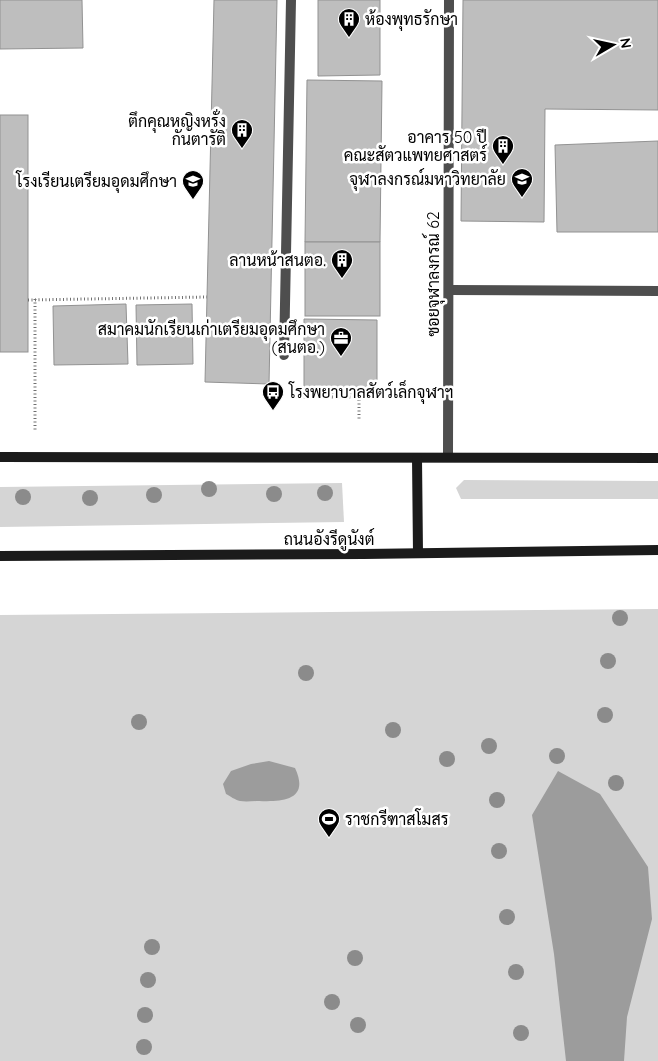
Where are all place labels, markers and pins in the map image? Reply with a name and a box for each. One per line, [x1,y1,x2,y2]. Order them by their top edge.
building icon: ห้องพุทธรักษา [337,7,361,38]
place label: ห้องพุทธรักษา [365,9,458,31]
place label: ตึกคุณหญิงหรั่ง กันตารัติ [128,108,226,149]
building icon: ตึกคุณหญิงหรั่ง กันตารัติ [230,118,254,149]
place label: อาคาร 50 ปี คณะสัตวแพทยศาสตร์ [344,127,487,165]
building icon: อาคาร 50 ปี คณะสัตวแพทยศาสตร์ [491,134,515,165]
place label: จุฬาลงกรณ์มหาวิทยาลัย [349,167,506,191]
school or university icon: จุฬาลงกรณ์มหาวิทยาลัย [510,167,534,198]
school or university icon: โรงเรียนเตรียมอุดมศึกษา [181,169,205,200]
place label: โรงเรียนเตรียมอุดมศึกษา [15,170,177,193]
building icon: ลานหน้าสนตอ. [330,248,354,279]
place label: ลานหน้าสนตอ. [229,250,326,270]
place label: สมาคมนักเรียนเก่าเตรียมอุดมศึกษา (สนตอ.) [98,318,325,357]
office icon: สมาคมนักเรียนเก่าเตรียมอุดมศึกษา (สนตอ.) [329,326,353,357]
place label: โรงพยาบาลสัตว์เล็กจุฬาฯ [288,379,453,404]
bus stop icon: โรงพยาบาลสัตว์เล็กจุฬาฯ [261,380,285,411]
sports icon: ราชกรีฑาสโมสร [317,807,341,838]
place label: ราชกรีฑาสโมสร [345,808,449,829]

